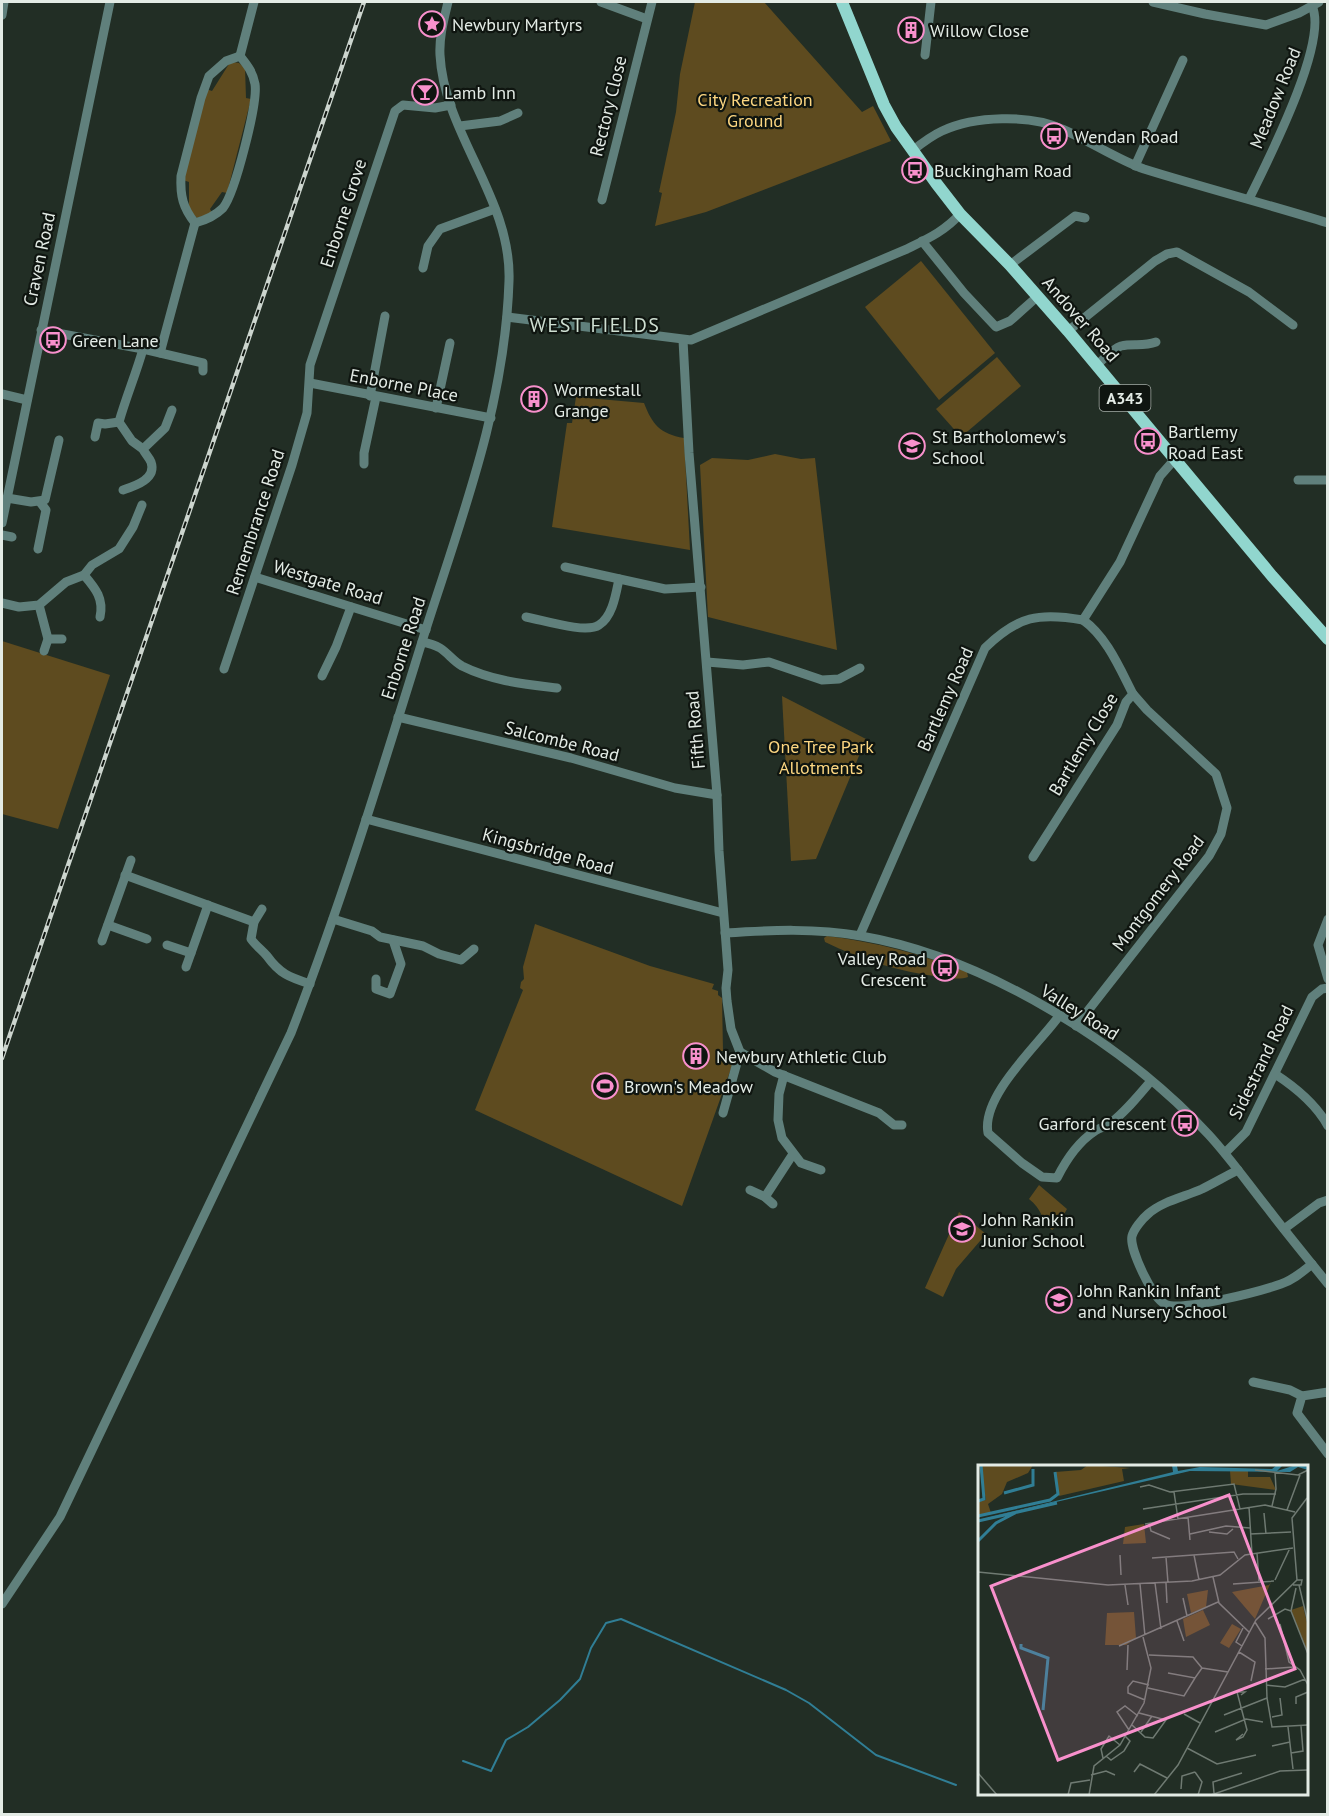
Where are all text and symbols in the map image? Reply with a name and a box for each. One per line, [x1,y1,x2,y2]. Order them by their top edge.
place icon: Newbury Martyrs [417,9,447,39]
place label: Newbury Martyrs [452,13,582,36]
building icon: Willow Close [896,15,926,45]
place label: Willow Close [930,19,1029,42]
street label: Meadow Road [1244,44,1306,152]
street label: Rectory Close [584,53,632,159]
bar icon: Lamb Inn [410,77,440,107]
place label: Lamb Inn [444,81,516,104]
park label: City Recreation Ground [697,88,813,132]
bus stop icon: Wendan Road [1039,121,1069,151]
place label: Wendan Road [1074,125,1179,148]
bus stop icon: Buckingham Road [900,155,930,185]
street label: Enborne Grove [315,156,371,270]
place label: Buckingham Road [934,159,1072,182]
street label: Craven Road [18,210,60,308]
street label: Andover Road [1037,271,1125,367]
district label: WEST FIELDS [530,312,660,338]
bus stop icon: Green Lane [38,325,68,355]
place label: Green Lane [72,329,159,352]
street label: Enborne Place [348,363,460,407]
place label: Wormestall Grange [554,378,642,422]
building icon: Wormestall Grange [519,384,549,414]
road number: A343 [1100,385,1150,411]
place label: Bartlemy Road East [1168,420,1243,464]
place label: St Bartholomew's School [932,425,1066,469]
bus stop icon: Bartlemy Road East [1133,426,1163,456]
school or university icon: St Bartholomew's School [897,431,927,461]
street label: Remembrance Road [221,446,289,598]
street label: Westgate Road [270,554,386,610]
street label: Enborne Road [376,594,430,702]
street label: Bartlemy Road [912,643,978,755]
street label: Bartlemy Close [1043,689,1123,799]
street label: Fifth Road [680,690,710,770]
street label: Salcombe Road [502,716,622,766]
park label: One Tree Park Allotments [768,735,874,779]
street label: Kingsbridge Road [480,822,616,880]
street label: Montgomery Road [1107,830,1209,956]
place label: Valley Road Crescent [837,947,926,991]
bus stop icon: Valley Road Crescent [930,953,960,983]
street label: Valley Road [1036,978,1123,1045]
street label: Sidestrand Road [1223,1001,1299,1123]
building icon: Newbury Athletic Club [681,1041,711,1071]
place label: Newbury Athletic Club [716,1045,887,1068]
sports icon: Brown's Meadow [590,1071,620,1101]
place label: Brown's Meadow [624,1075,754,1098]
bus stop icon: Garford Crescent [1170,1108,1200,1138]
place label: Garford Crescent [1039,1112,1166,1135]
place label: John Rankin Junior School [981,1208,1085,1252]
school or university icon: John Rankin Junior School [947,1214,977,1244]
place label: John Rankin Infant and Nursery School [1077,1279,1227,1323]
school or university icon: John Rankin Infant and Nursery School [1044,1285,1074,1315]
inset map [978,1465,1308,1795]

